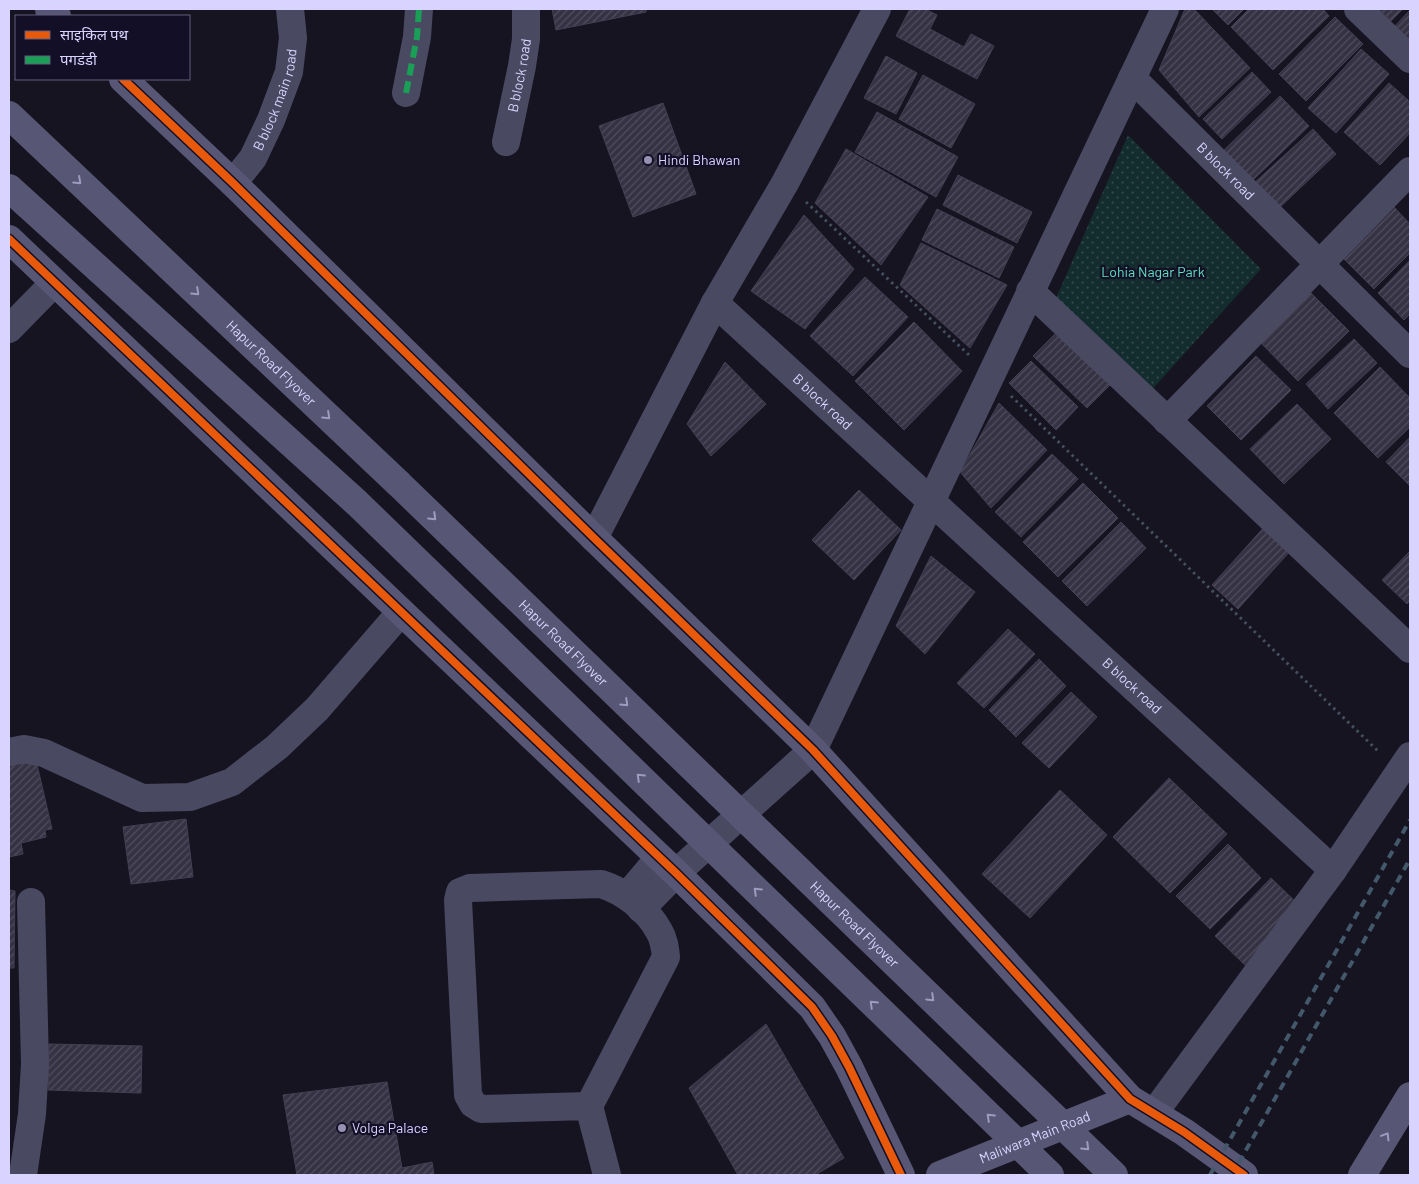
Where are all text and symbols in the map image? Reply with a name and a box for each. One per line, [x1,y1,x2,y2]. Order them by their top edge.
legend [15,15,190,80]
text: साइकिल पथ [60,25,128,43]
street label: B block road [504,37,534,114]
street label: B block main road [249,48,300,153]
text: पगडंडी [60,50,98,68]
street label: B block road [1194,138,1259,203]
place label: Hindi Bhawan [658,151,740,168]
marker: Hindi Bhawan [642,154,654,166]
one-way arrow [72,175,81,184]
park label: Lohia Nagar Park [1101,263,1205,280]
one-way arrow [190,286,199,295]
street label: Hapur Road Flyover [223,316,320,409]
street label: B block road [790,370,856,433]
one-way arrow [321,410,330,419]
one-way arrow [427,511,436,520]
street label: Hapur Road Flyover [516,596,612,689]
street label: B block road [1099,654,1166,717]
one-way arrow [619,697,628,706]
one-way arrow [637,774,646,783]
street label: Hapur Road Flyover [807,877,903,971]
one-way arrow [753,888,762,897]
one-way arrow [925,992,934,1001]
one-way arrow [870,1001,879,1010]
street label: Maliwara Main Road [976,1107,1093,1167]
one-way arrow [987,1114,996,1123]
place label: Volga Palace [352,1119,428,1136]
marker: Volga Palace [336,1122,348,1134]
one-way arrow [1380,1132,1389,1141]
one-way arrow [1080,1141,1089,1150]

